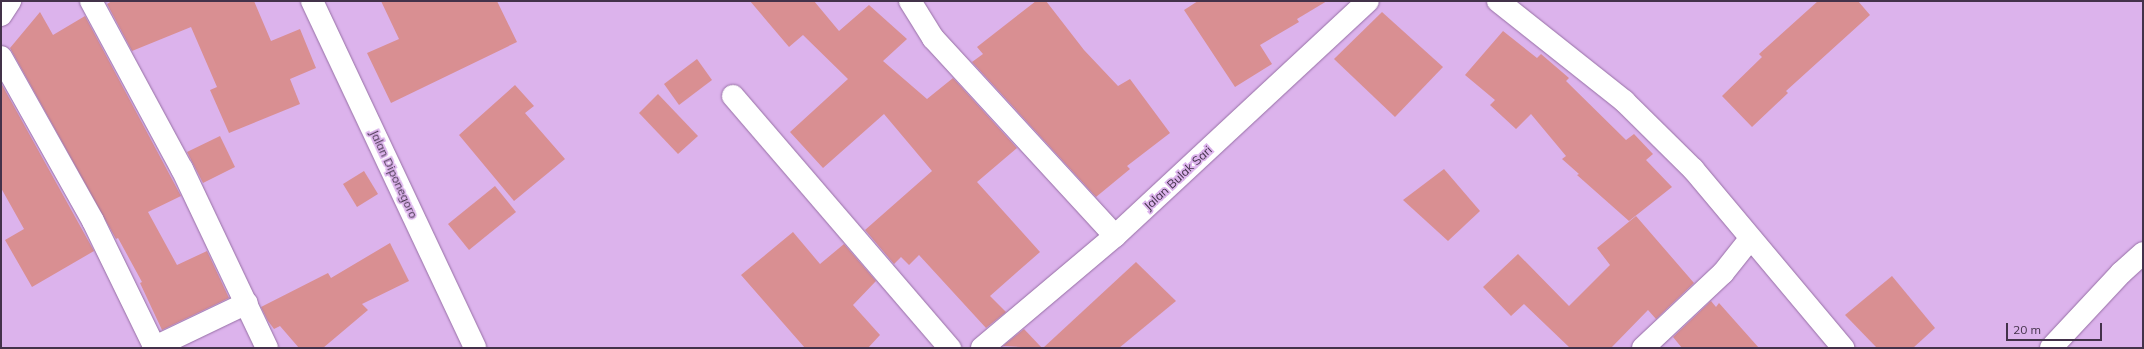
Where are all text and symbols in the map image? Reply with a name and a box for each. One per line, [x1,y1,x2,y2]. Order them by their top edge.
street label: Jalan Diponegoro [367,127,421,221]
street label: Jalan Bulak Sari [1141,143,1215,213]
scale bar [2008,315,2104,341]
text: 20 m [2013,322,2041,337]

